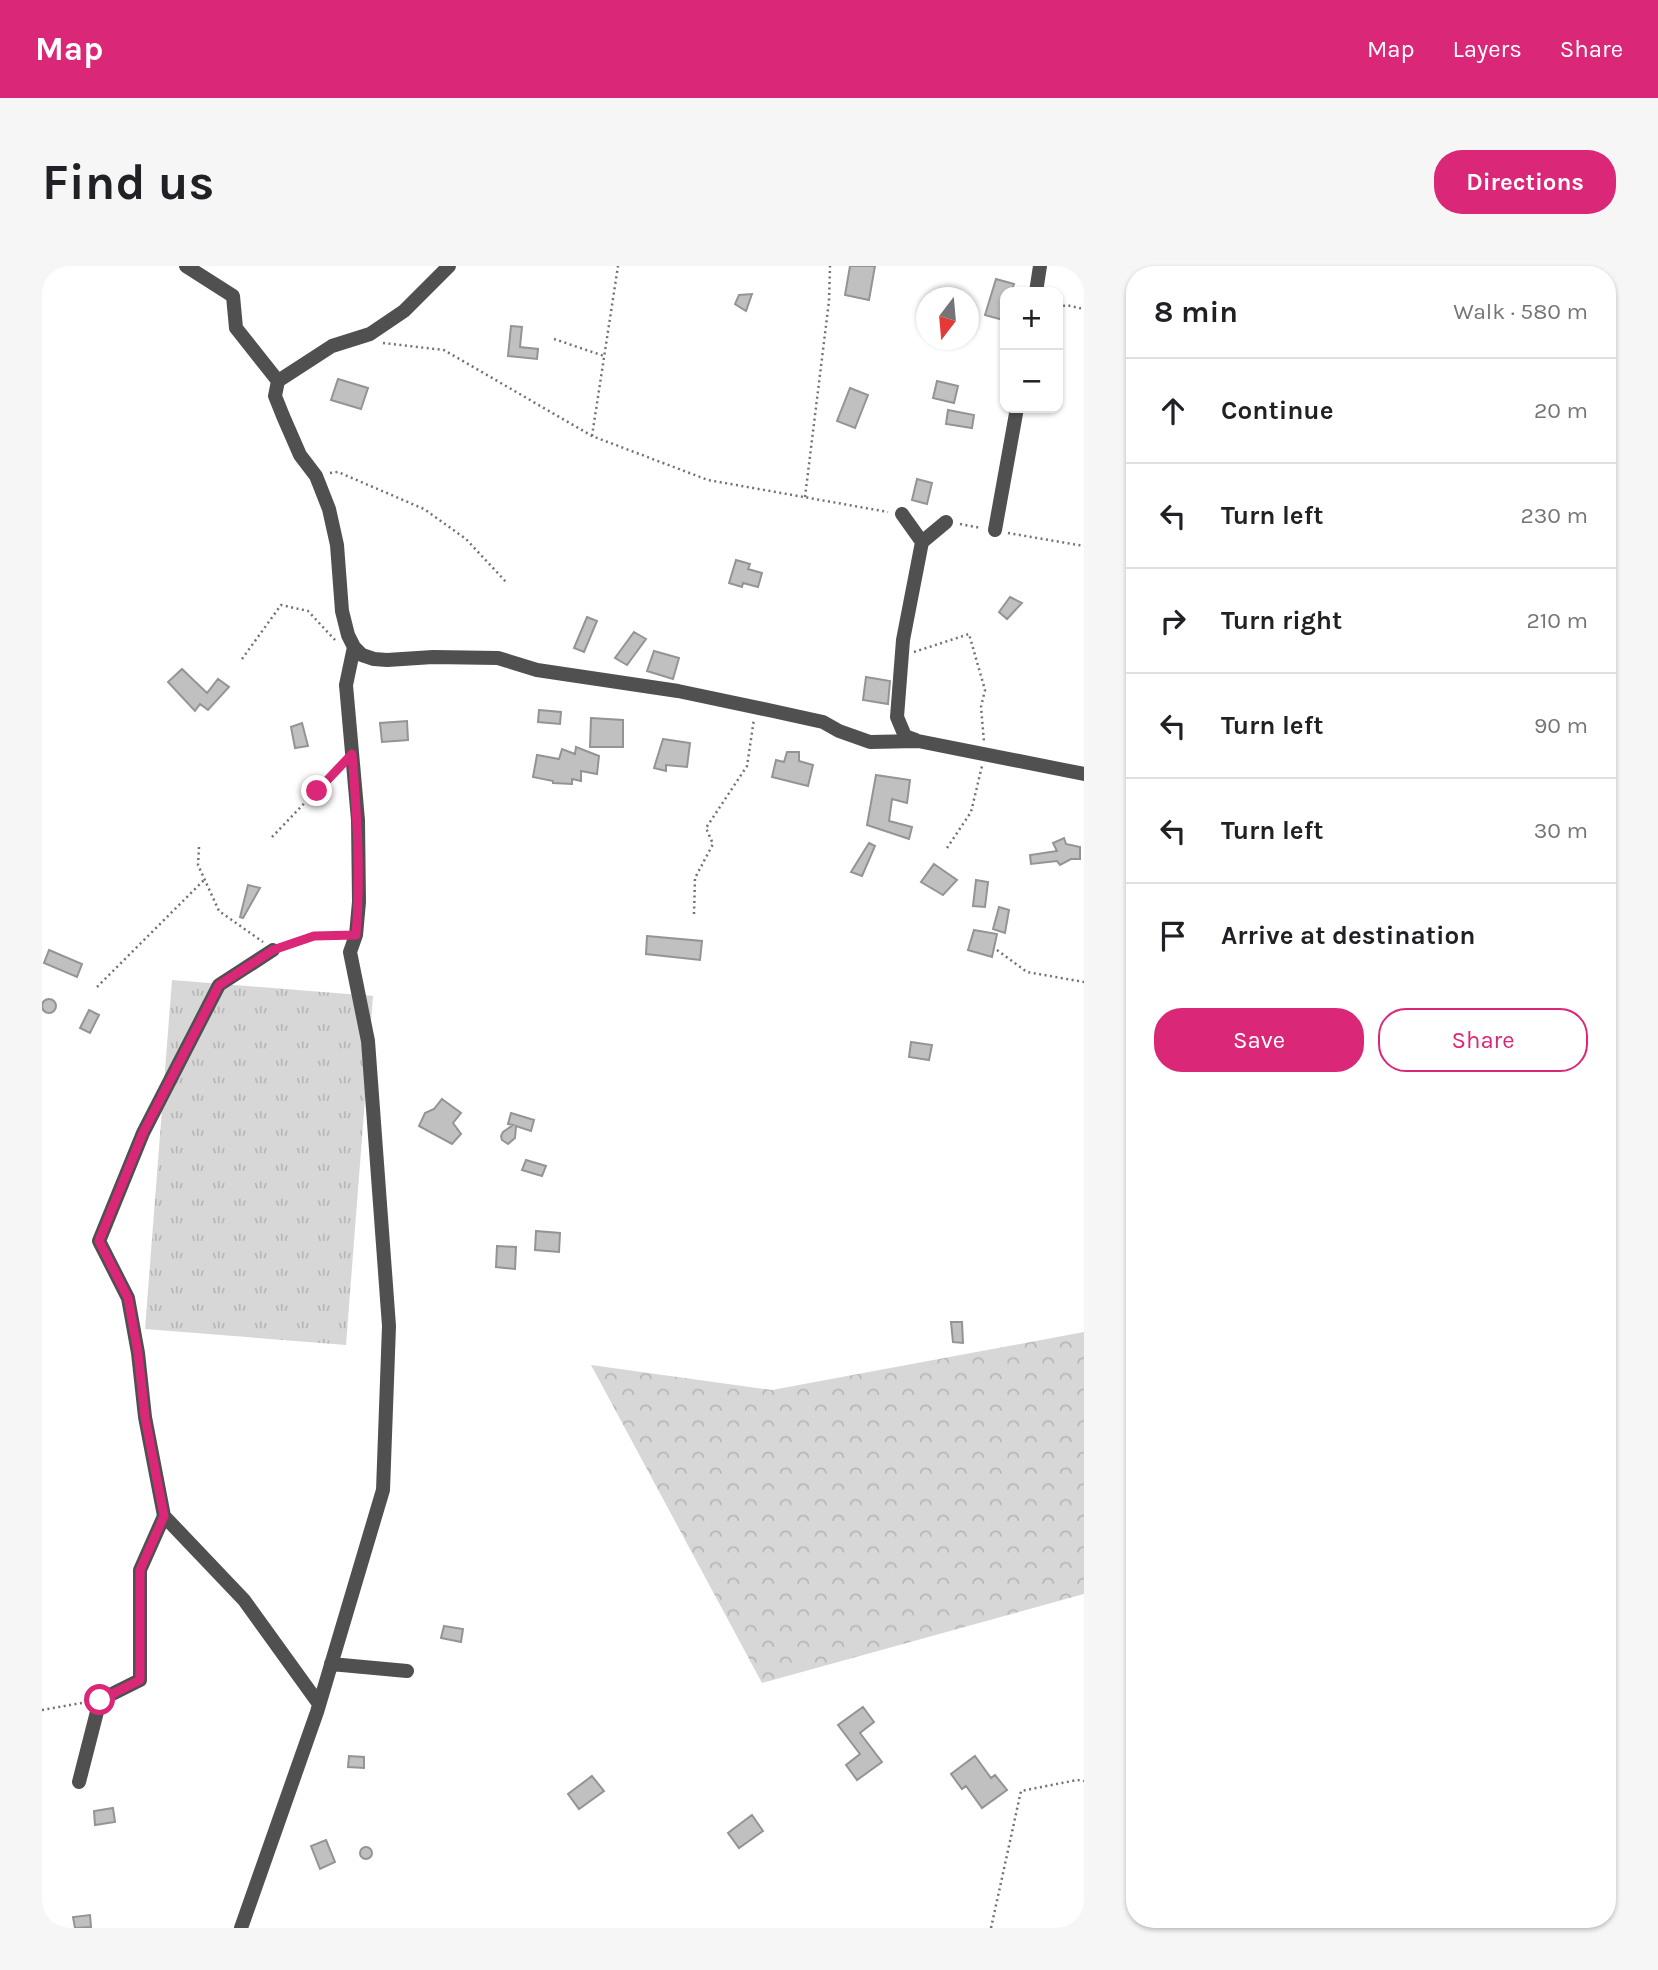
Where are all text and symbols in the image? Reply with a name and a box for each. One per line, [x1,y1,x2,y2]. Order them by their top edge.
text: Map [35,30,103,68]
text: Map [1367,35,1415,63]
text: Layers [1453,35,1522,63]
text: Share [1560,35,1623,63]
button: Directions [1434,150,1616,214]
text: Find us [42,154,214,211]
north arrow [916,287,979,350]
map controls [1000,287,1063,413]
button: + [1000,287,1063,350]
text: 8 min [1154,294,1238,330]
text: Walk · 580 m [1453,298,1588,325]
button: − [1000,350,1063,413]
icon: ahead [1154,392,1192,430]
text: Continue [1221,395,1333,426]
text: 20 m [1534,397,1588,424]
icon: left [1154,497,1192,535]
text: Turn left [1221,500,1323,531]
text: 230 m [1520,502,1588,529]
icon: right [1154,602,1192,640]
text: Turn right [1221,605,1342,636]
text: 210 m [1526,607,1588,634]
icon: left [1154,707,1192,745]
text: Turn left [1221,710,1323,741]
text: 90 m [1534,712,1588,739]
route end [301,775,332,806]
icon: left [1154,812,1192,850]
text: Turn left [1221,815,1323,846]
text: 30 m [1534,817,1588,844]
icon: arrive [1154,917,1192,955]
text: Arrive at destination [1221,920,1475,951]
button: Save [1154,1008,1364,1072]
button: Share [1378,1008,1588,1072]
route start [84,1684,115,1715]

